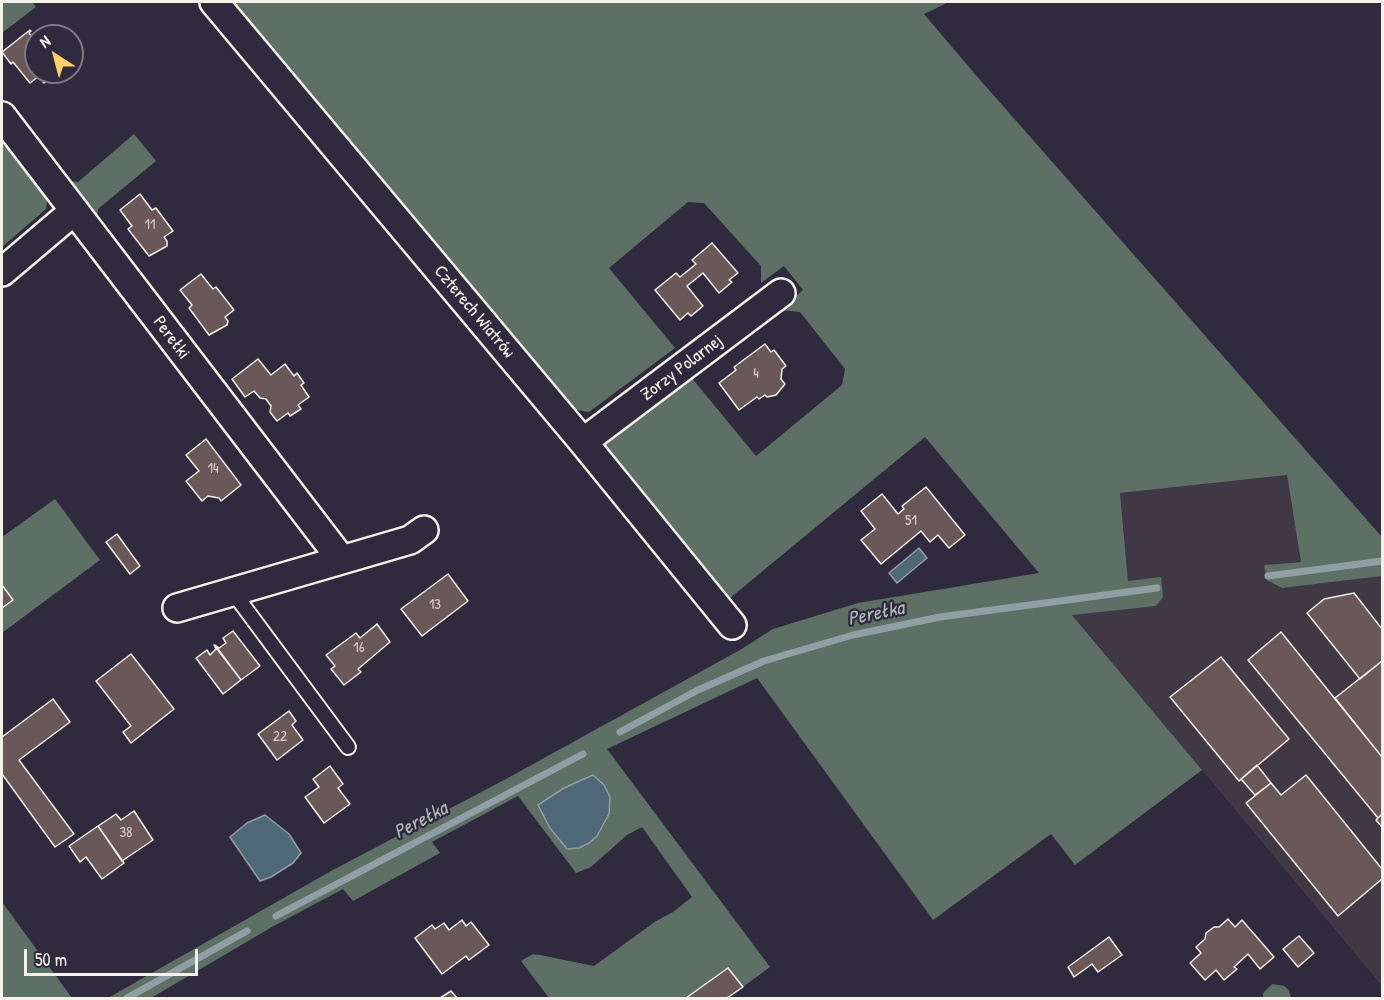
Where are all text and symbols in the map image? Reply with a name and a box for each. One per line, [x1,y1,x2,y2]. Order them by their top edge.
north arrow [24,24,84,84]
text: N [35,30,54,52]
house number: 11 [145,216,155,234]
street label: Czterech Wiatrów [429,261,519,363]
street label: Perełki [148,312,194,364]
street label: Zorzy Polarnej [637,330,727,406]
house number: 4 [753,365,759,383]
house number: 14 [207,460,219,478]
house number: 51 [905,512,917,530]
house number: 13 [429,596,441,614]
water label: Perełka [846,596,906,632]
house number: 16 [353,639,365,657]
house number: 22 [273,728,287,746]
water label: Perełka [390,797,452,845]
house number: 38 [119,824,133,842]
scale bar [27,937,201,975]
text: 50 m [35,947,67,972]

